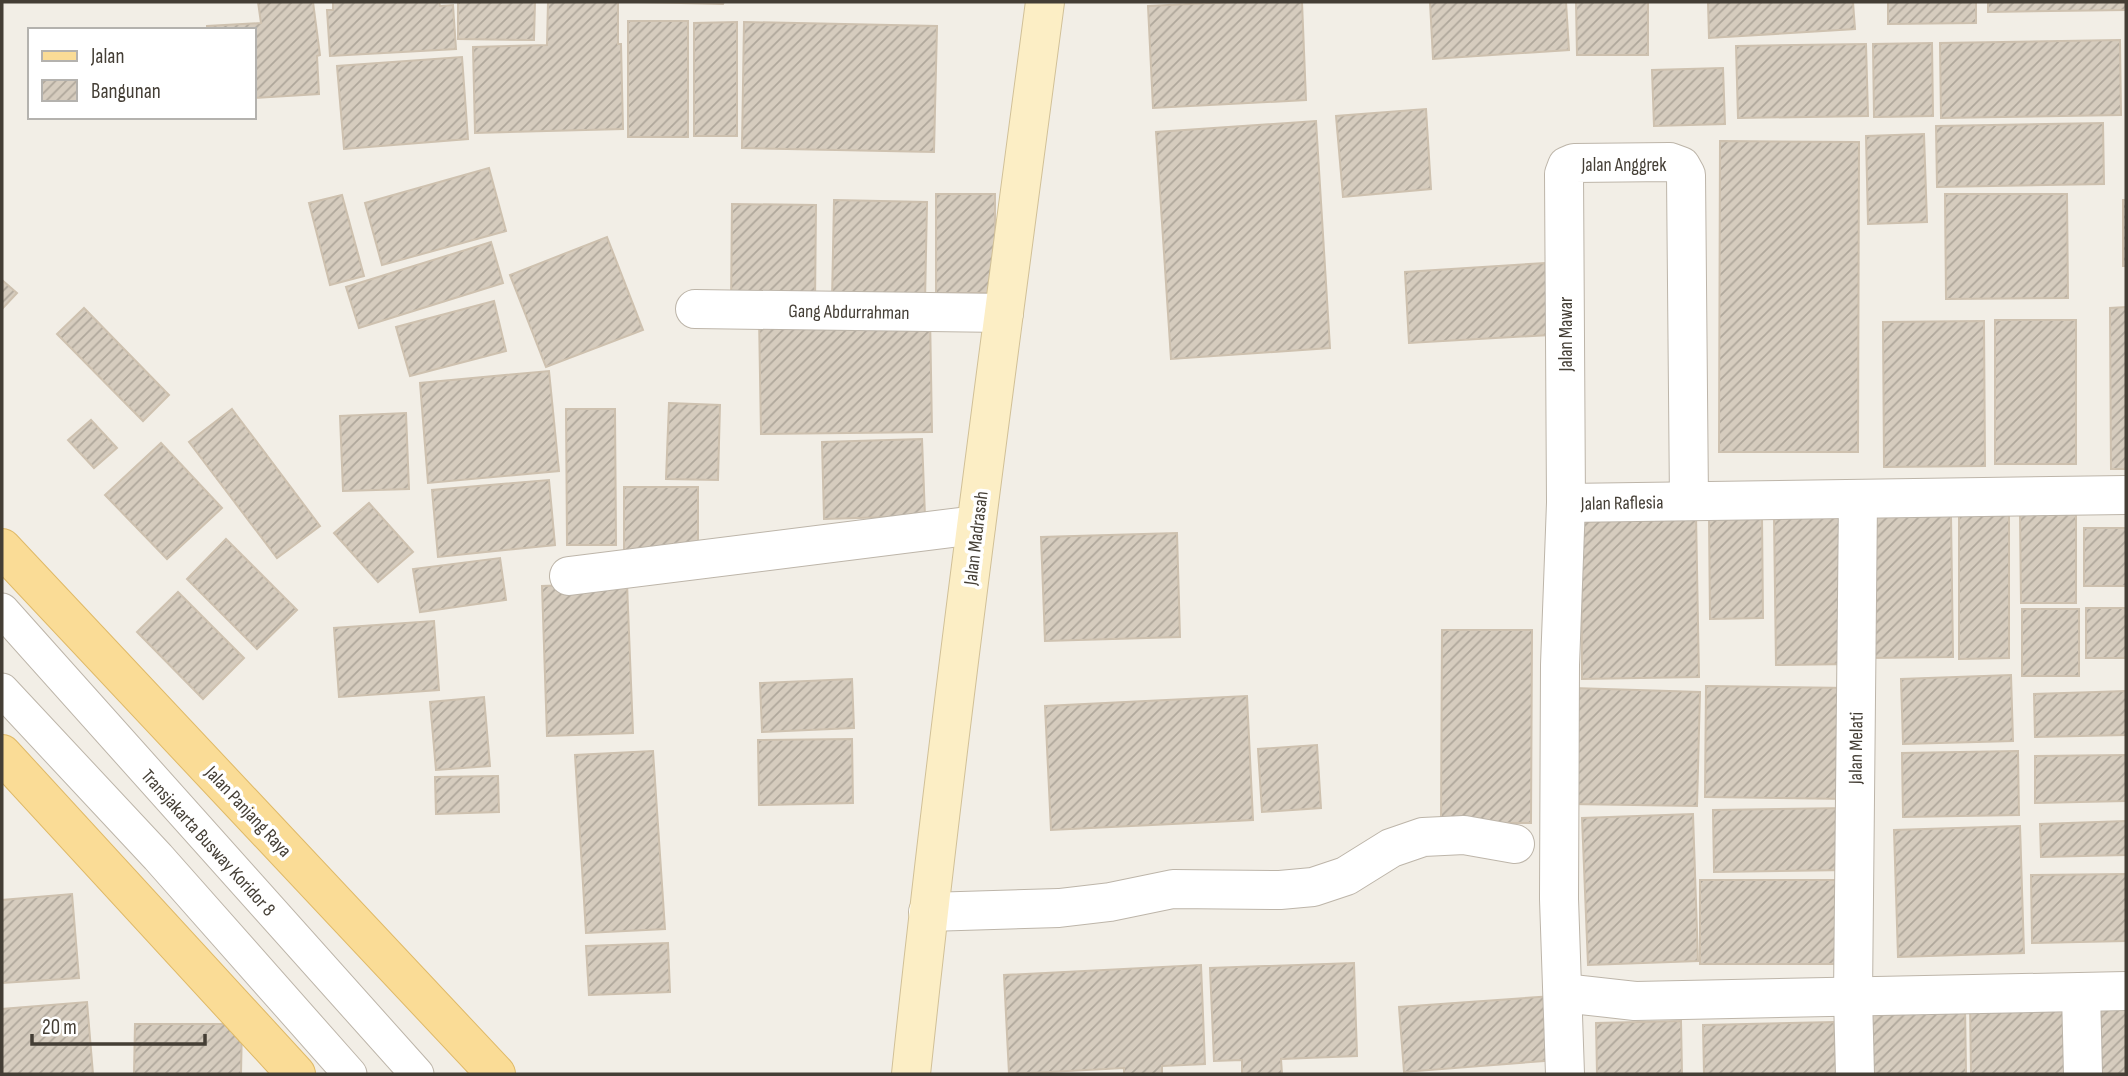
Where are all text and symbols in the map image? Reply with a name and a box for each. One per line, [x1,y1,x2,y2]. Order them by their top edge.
legend [28,28,256,119]
text: Jalan [90,44,124,69]
text: Bangunan [91,79,161,104]
street label: Jalan Anggrek [1580,154,1667,177]
street label: Jalan Mawar [1555,296,1578,372]
street label: Gang Abdurrahman [788,300,910,325]
street label: Jalan Madrasah [959,490,994,587]
street label: Jalan Raflesia [1579,491,1664,516]
street label: Jalan Melati [1844,712,1869,785]
street label: Jalan Panjang Raya [199,761,296,862]
street label: Transjakarta Busway Koridor 8 [136,765,280,921]
scale bar [32,1002,205,1046]
text: 20 m [42,1015,77,1040]

